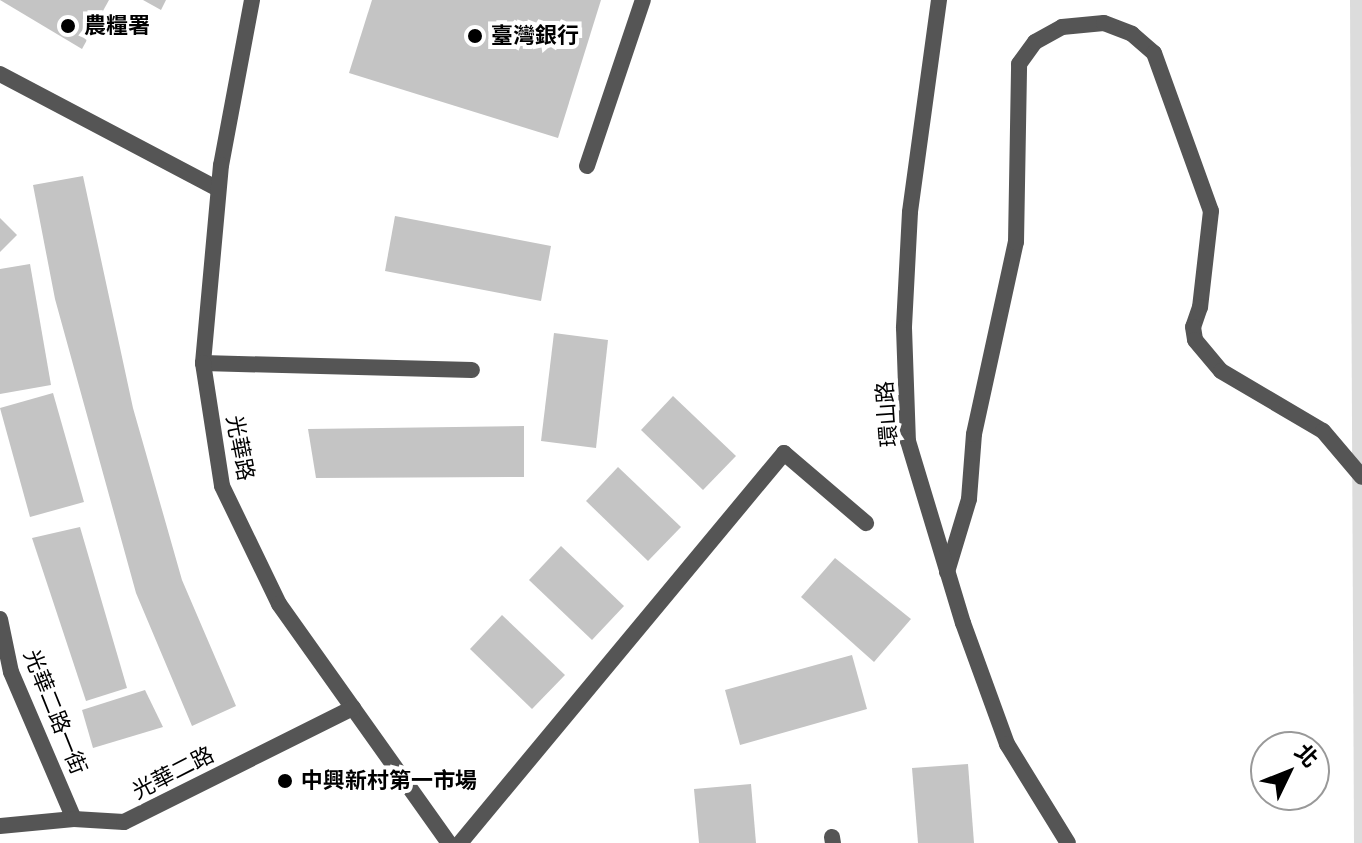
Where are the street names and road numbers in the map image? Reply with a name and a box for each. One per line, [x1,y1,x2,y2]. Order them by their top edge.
street label: 環山路 [872,380,902,448]
street label: 光華路 [221,413,259,483]
street label: 光華二路一街 [18,646,92,778]
street label: 光華二路 [128,741,218,805]

